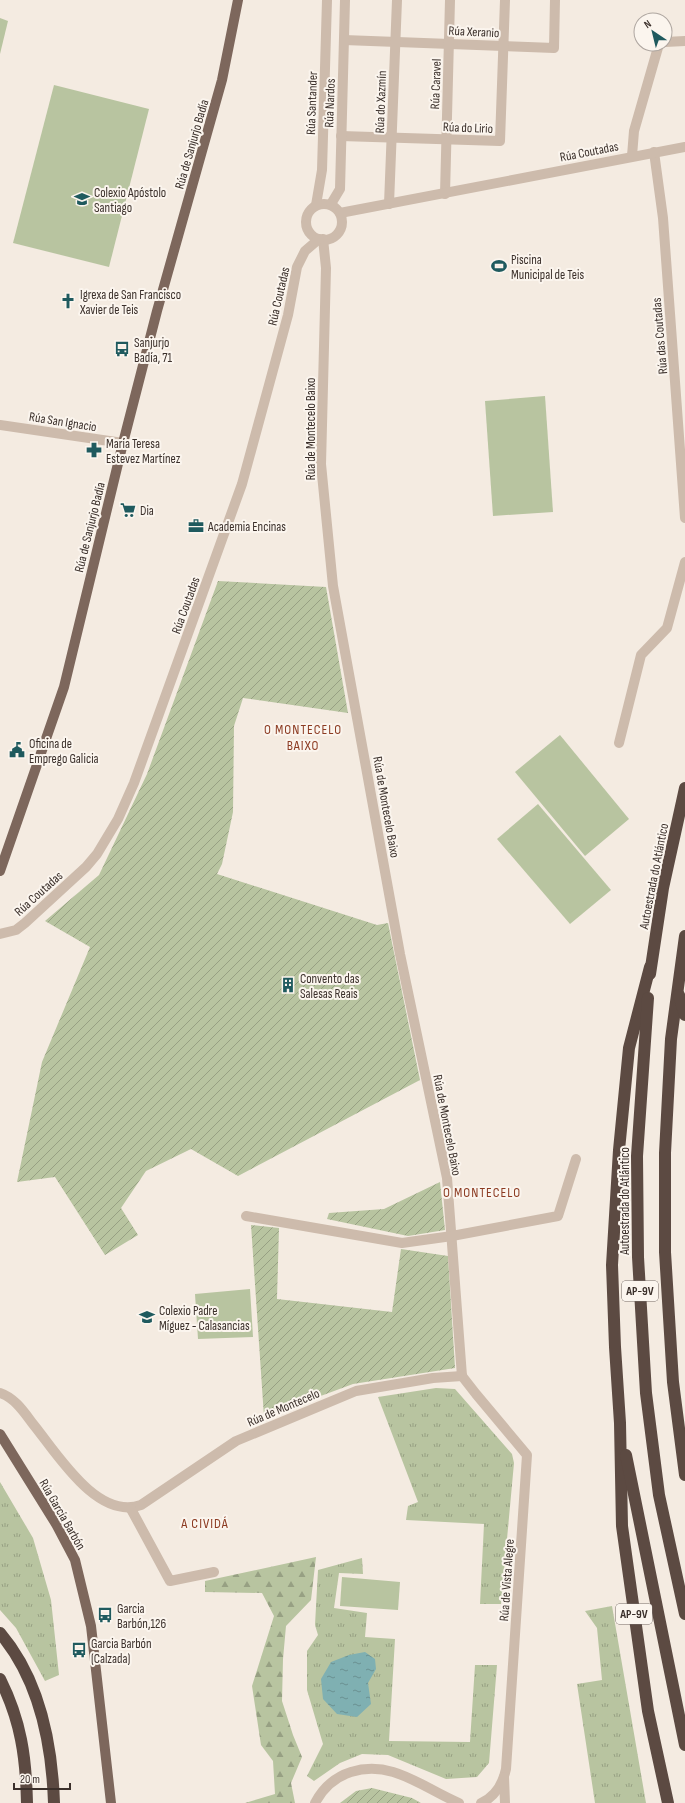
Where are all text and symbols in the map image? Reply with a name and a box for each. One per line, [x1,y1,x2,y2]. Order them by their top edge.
north arrow [633,12,673,52]
text: N [641,17,654,31]
street label: Rúa Xeranio [448,23,500,41]
street label: Rúa Caravel [427,58,445,110]
street label: Rúa do Xazmín [372,70,390,134]
street label: Rúa Santander [303,71,321,135]
street label: Rúa Nardos [321,78,339,128]
street label: Rúa de Sanjurjo Badía [172,98,212,191]
street label: Rúa do Lirio [443,119,493,137]
street label: Rúa Coutadas [558,138,620,166]
place label: Colexio Apóstolo Santiago [94,185,166,216]
school or university icon: Colexio Apóstolo Santiago [73,190,91,208]
place label: Piscina Municipal de Teis [511,252,584,283]
sports icon: Piscina Municipal de Teis [490,257,508,275]
street label: Rúa Coutadas [264,265,294,327]
place label: Igrexa de San Francisco Xavier de Teis [79,287,181,318]
church icon: Igrexa de San Francisco Xavier de Teis [59,292,77,310]
street label: Rúa das Coutadas [649,297,671,375]
place label: Sanjurjo Badía, 71 [134,335,172,366]
bus stop icon: Sanjurjo Badía, 71 [113,340,131,358]
street label: Rúa de Montecelo Baixo [303,378,319,480]
street label: Rúa San Ignacio [28,409,98,435]
place label: María Teresa Estevez Martínez [106,436,181,467]
pharmacy icon: María Teresa Estevez Martínez [85,441,103,459]
street label: Rúa de Sanjurjo Badía [71,481,109,574]
supermarket icon: Dia [119,501,137,519]
place label: Dia [140,503,154,519]
office icon: Academia Encinas [187,517,205,535]
place label: Academia Encinas [207,519,286,535]
street label: Rúa Coutadas [168,574,204,636]
district label: O MONTECELO BAIXO [264,721,342,754]
place label: Oficina de Emprego Galicia [29,736,99,767]
public building icon: Oficina de Emprego Galicia [8,741,26,759]
street label: Rúa de Montecelo Baixo [369,755,403,859]
street label: Autoestrada do Atlántico [636,822,672,931]
street label: Rúa Coutadas [11,868,66,920]
place label: Convento das Salesas Reais [300,971,360,1002]
building icon: Convento das Salesas Reais [279,976,297,994]
street label: Rúa de Montecelo Baixo [429,1073,465,1177]
street label: Autoestrada do Atlántico [617,1147,633,1256]
district label: O MONTECELO [443,1184,521,1201]
road number: AP-9V [622,1281,658,1301]
place label: Colexio Padre Míguez - Calasancias [159,1303,250,1334]
school or university icon: Colexio Padre Míguez - Calasancias [138,1308,156,1326]
street label: Rúa de Montecelo [245,1385,322,1430]
street label: Rúa García Barbón [35,1476,89,1553]
district label: A CIVIDÁ [180,1515,229,1532]
street label: Rúa de Vista Alegre [496,1538,518,1622]
place label: Garcia Barbón,126 [117,1601,166,1632]
road number: AP-9V [616,1604,652,1624]
bus stop icon: Garcia Barbón,126 [96,1606,114,1624]
place label: Garcia Barbón (Calzada) [91,1636,152,1667]
bus stop icon: Garcia Barbón (Calzada) [70,1641,88,1659]
scale bar [14,1765,70,1791]
text: 20 m [20,1772,40,1787]

